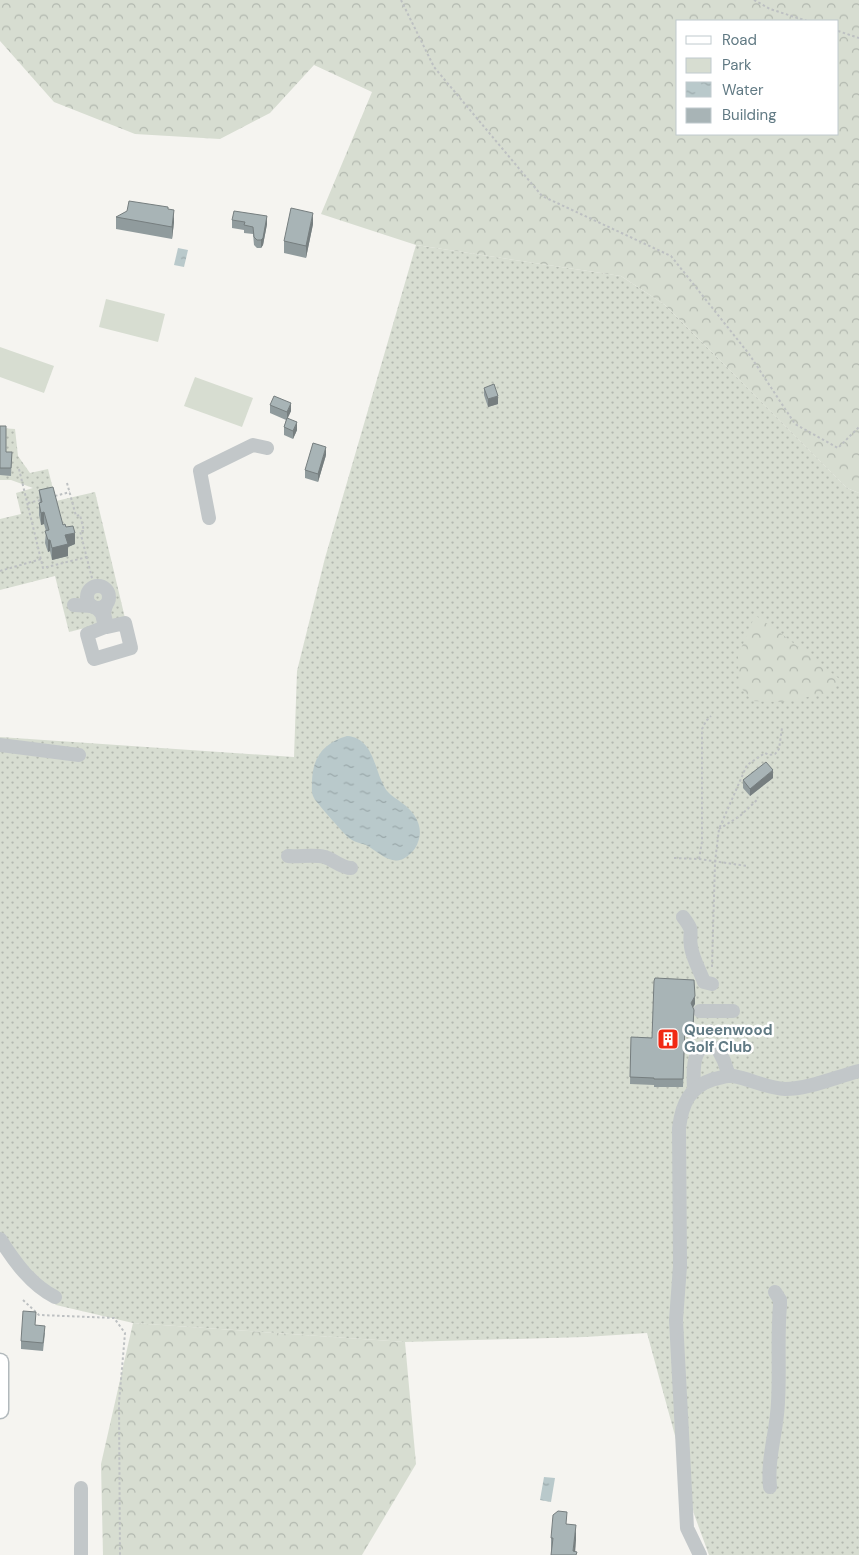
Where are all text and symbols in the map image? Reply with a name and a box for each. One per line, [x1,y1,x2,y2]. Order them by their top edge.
legend [676,20,839,135]
text: Road [722,30,757,50]
text: Park [722,55,752,75]
text: Water [722,80,764,100]
text: Building [722,105,777,125]
place label: Queenwood Golf Club [684,1020,772,1057]
building icon: Queenwood Golf Club [656,1027,680,1051]

